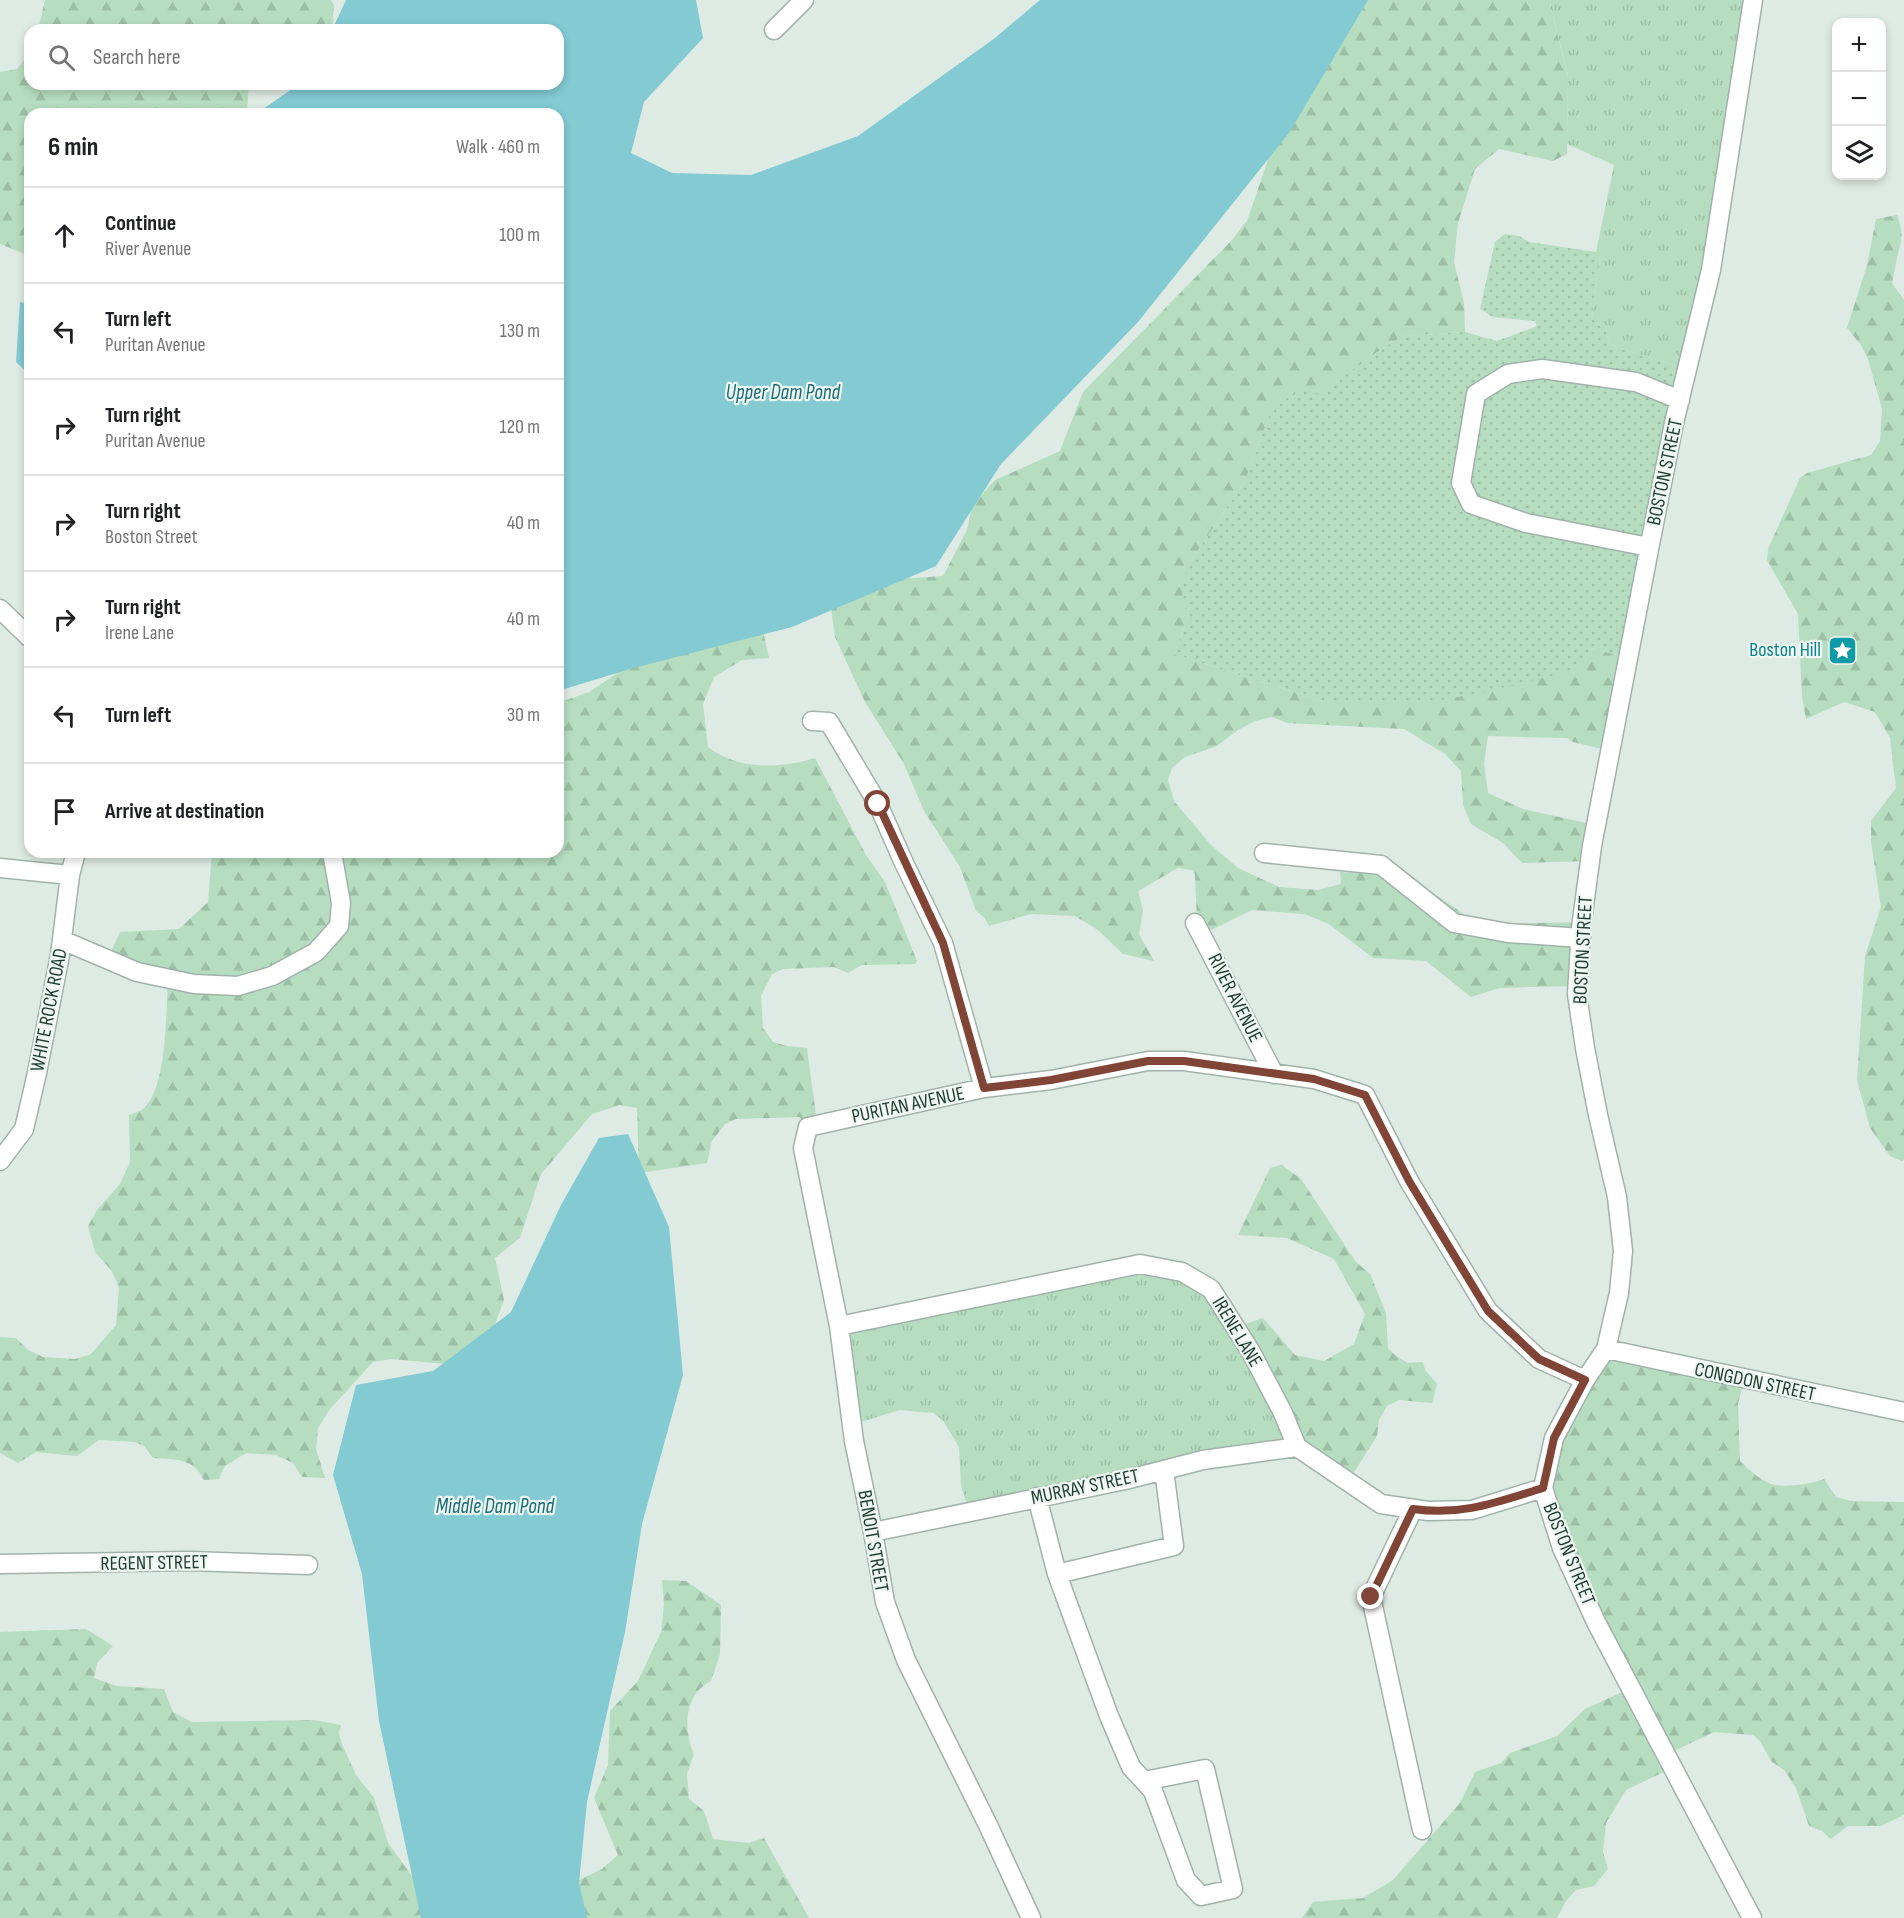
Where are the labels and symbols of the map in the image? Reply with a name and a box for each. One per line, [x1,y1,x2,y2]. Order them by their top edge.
water label: Upper Dam Pond [726,380,842,405]
street label: BOSTON STREET [1642,416,1688,528]
place icon: Boston Hill [1826,634,1858,666]
place label: Boston Hill [1749,638,1821,662]
route start [864,790,890,816]
street label: BOSTON STREET [1568,895,1598,1005]
street label: WHITE ROCK ROAD [25,946,73,1074]
street label: RIVER AVENUE [1202,950,1268,1046]
street label: PURITAN AVENUE [850,1081,966,1129]
street label: IRENE LANE [1207,1292,1267,1372]
street label: CONGDON STREET [1692,1357,1818,1407]
street label: MURRAY STREET [1029,1464,1141,1510]
street label: BENOIT STREET [852,1488,894,1594]
water label: Middle Dam Pond [436,1494,556,1519]
street label: BOSTON STREET [1538,1499,1600,1609]
street label: REGENT STREET [100,1550,208,1576]
route end [1357,1583,1383,1609]

